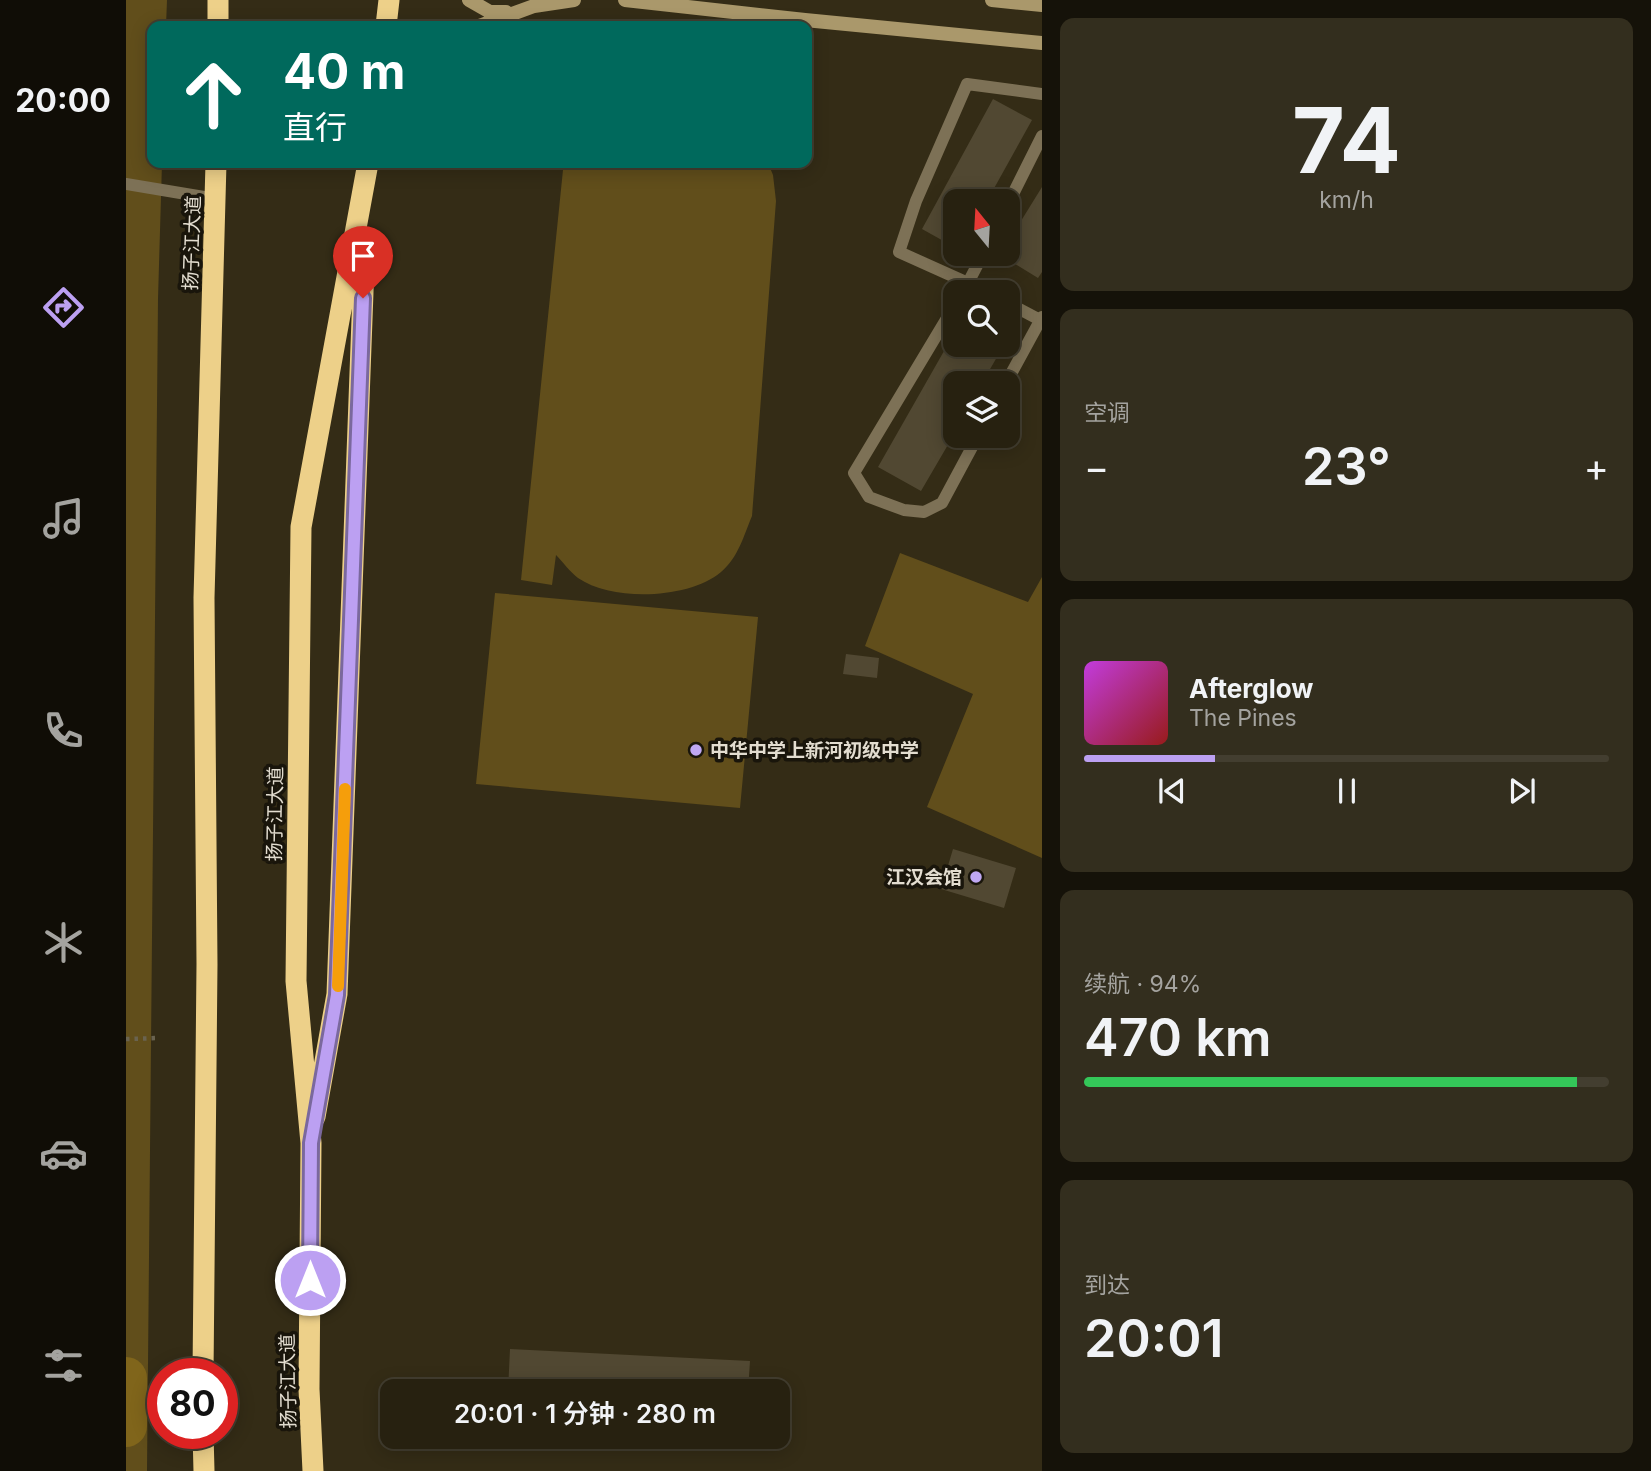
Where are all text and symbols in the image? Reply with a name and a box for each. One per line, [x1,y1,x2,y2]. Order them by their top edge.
text: 40 m [283,42,406,101]
icon: ahead [168,49,259,140]
text: 20:00 [15,81,111,120]
text: 74 [1292,85,1401,195]
text: 直行 [283,108,347,147]
text: km/h [1319,186,1374,214]
north arrow [943,189,1020,266]
map controls [943,189,1020,448]
street label: 扬子江大道 [179,195,205,291]
pin [333,226,393,298]
icon: arrive [344,237,382,275]
button: search [943,280,1020,357]
icon: directions [39,283,88,332]
button: layers [943,371,1020,448]
text: 空调 [1084,399,1130,427]
text: 23° [1302,435,1391,498]
text: − [1084,444,1109,490]
text: + [1584,444,1609,490]
icon: music [39,494,88,543]
text: Afterglow [1189,673,1313,704]
text: The Pines [1189,704,1297,732]
icon: phone [39,706,88,755]
place label: 中华中学上新河初级中学 [710,739,919,762]
marker: 中华中学上新河初级中学 [688,742,704,758]
street label: 扬子江大道 [263,766,287,862]
icon: previous [1153,772,1191,810]
icon: pause [1328,772,1366,810]
icon: next [1503,772,1541,810]
place label: 江汉会馆 [886,866,962,889]
marker: 江汉会馆 [968,869,984,885]
icon: climate [39,918,88,967]
text: 续航 · 94% [1084,970,1201,998]
text: 470 km [1084,1006,1272,1069]
icon: car [39,1129,88,1178]
position arrow [273,1243,347,1317]
text: 到达 [1084,1271,1130,1299]
text: 20:01 [1084,1307,1224,1370]
street label: 扬子江大道 [276,1333,300,1429]
icon: filters [39,1341,88,1390]
speed limit sign: 80 [147,1358,238,1449]
text: 20:01 · 1 分钟 · 280 m [454,1398,716,1429]

